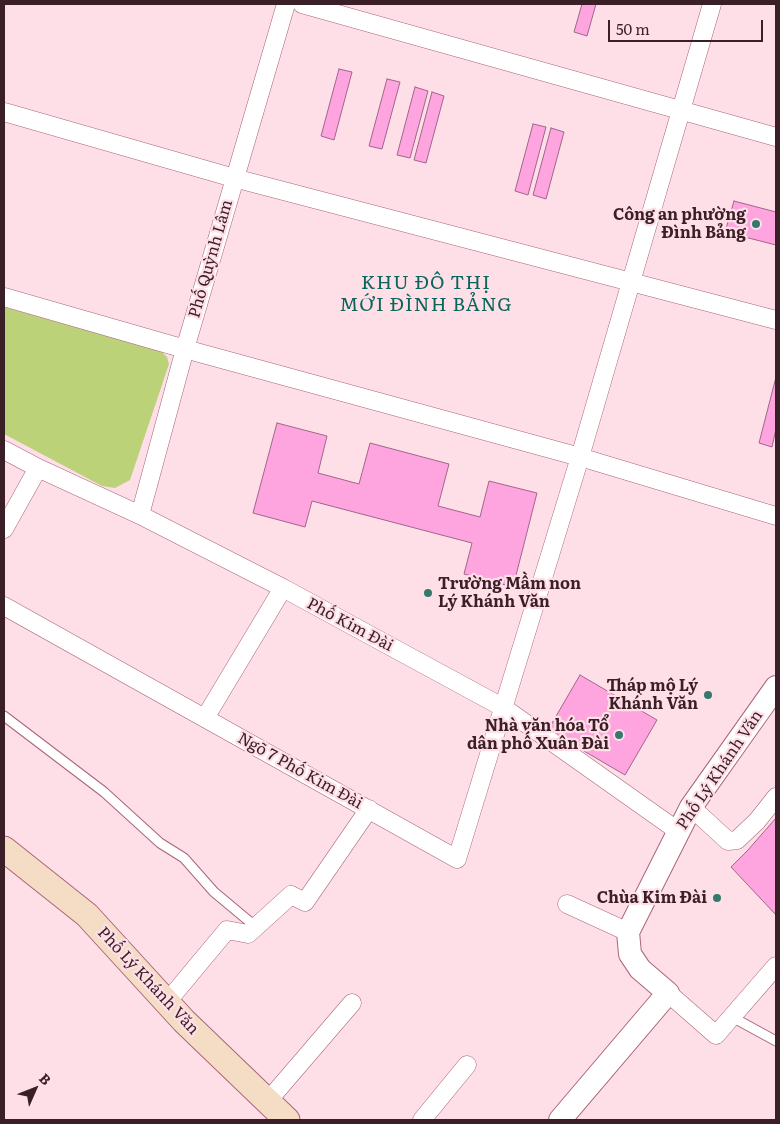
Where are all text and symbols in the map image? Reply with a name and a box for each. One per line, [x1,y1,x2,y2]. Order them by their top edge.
scale bar [610,10,765,42]
text: 50 m [616,17,650,40]
street label: Phố Quỳnh Lâm [185,198,237,320]
place label: Công an phường Đình Bảng [613,205,746,243]
marker: Công an phường Đình Bảng [750,218,762,230]
district label: KHU ĐÔ THỊ MỚI ĐÌNH BẢNG [338,272,514,316]
place label: Trường Mầm non Lý Khánh Văn [438,574,581,612]
marker: Trường Mầm non Lý Khánh Văn [422,587,434,599]
street label: Phố Kim Đài [304,594,396,656]
place label: Tháp mộ Lý Khánh Văn [606,676,698,714]
marker: Tháp mộ Lý Khánh Văn [702,689,714,701]
street label: Phố Lý Khánh Văn [673,707,767,833]
place label: Nhà văn hóa Tổ dân phố Xuân Đài [467,716,609,754]
street label: Ngõ 7 Phố Kim Đài [234,729,366,813]
marker: Nhà văn hóa Tổ dân phố Xuân Đài [613,729,625,741]
place label: Chùa Kim Đài [597,888,707,908]
marker: Chùa Kim Đài [711,892,723,904]
street label: Phố Lý Khánh Văn [93,923,203,1039]
north arrow [10,1064,60,1114]
text: B [35,1068,56,1089]

